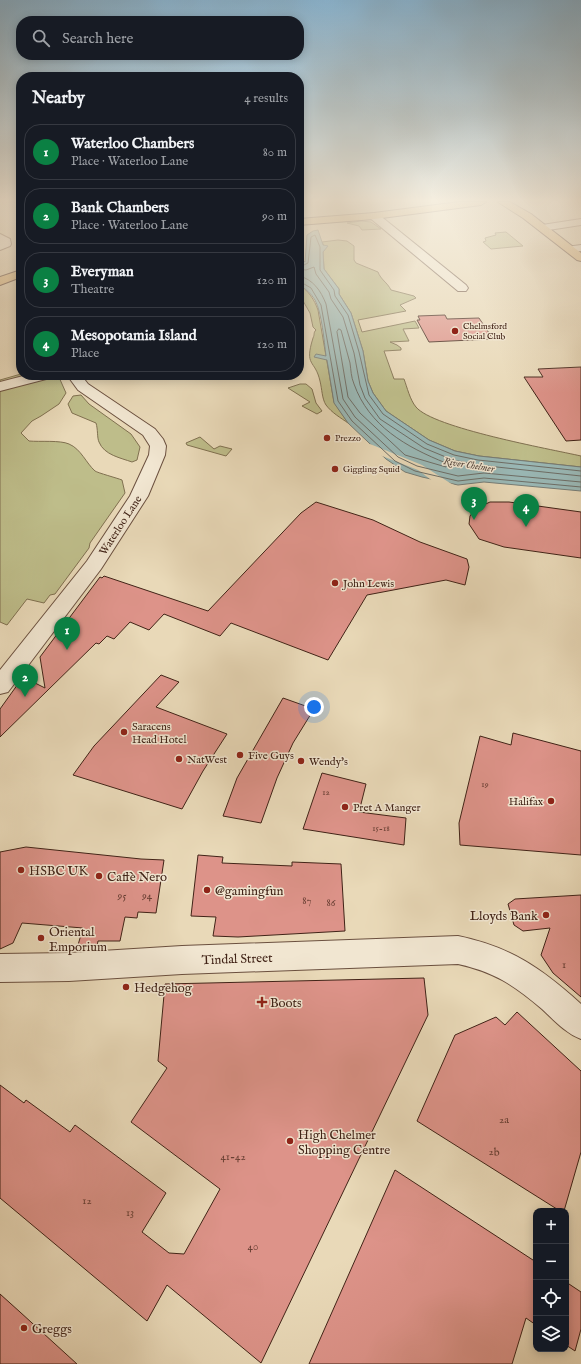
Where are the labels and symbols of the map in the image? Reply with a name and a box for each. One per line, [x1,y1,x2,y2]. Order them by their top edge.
place label: Chelmsford Social Club [463,321,507,342]
marker: Chelmsford Social Club [450,326,460,336]
marker: Prezzo [322,433,332,443]
place label: Prezzo [335,433,361,444]
water label: River Chelmer [442,455,496,476]
marker: Giggling Squid [330,464,340,474]
place label: Giggling Squid [343,464,400,475]
pin: 3 [461,487,487,520]
street label: Waterloo Lane [96,493,145,558]
pin: 4 [513,494,539,527]
place label: John Lewis [341,577,394,591]
marker: John Lewis [330,578,340,588]
pin: 1 [54,617,80,650]
pin: 2 [12,664,38,697]
your location [304,697,324,717]
place label: Saracens Head Hotel [132,720,186,747]
marker: Saracens Head Hotel [119,727,129,737]
place label: Five Guys [248,749,294,763]
marker: Five Guys [235,750,245,760]
place label: NatWest [187,753,227,767]
marker: NatWest [174,754,184,764]
place label: Wendy's [309,755,348,769]
marker: Wendy's [296,756,306,766]
house number: 19 [481,779,489,790]
house number: 12 [322,787,330,798]
place label: Halifax [509,795,544,809]
marker: Halifax [546,796,556,806]
place label: Pret A Manger [353,801,420,815]
marker: Pret A Manger [340,802,350,812]
house number: 15-18 [372,823,390,834]
place label: HSBC UK [29,863,89,880]
marker: HSBC UK [16,865,26,875]
place label: Caffè Nero [107,869,167,886]
marker: Caffè Nero [94,871,104,881]
place label: @gamingfun [215,883,283,900]
marker: @gamingfun [202,885,212,895]
house number: 95 [117,889,126,903]
house number: 94 [141,889,153,903]
house number: 87 [302,894,312,908]
house number: 86 [327,896,336,910]
place label: Lloyds Bank [470,908,539,925]
marker: Lloyds Bank [541,910,551,920]
place label: Oriental Emporium [49,924,107,956]
marker: Oriental Emporium [36,933,46,943]
street label: Tindal Street [201,950,273,969]
house number: 1 [562,958,566,972]
place label: Hedgehog [134,980,193,997]
marker: Hedgehog [121,982,131,992]
place label: Boots [270,995,302,1012]
marker: Boots [257,997,267,1007]
house number: 2a [499,1113,509,1127]
place label: High Chelmer Shopping Centre [298,1127,390,1159]
marker: High Chelmer Shopping Centre [285,1136,295,1146]
house number: 2b [488,1145,500,1159]
house number: 41-42 [220,1150,246,1164]
house number: 12 [82,1194,92,1208]
house number: 13 [126,1206,134,1220]
house number: 40 [248,1240,258,1254]
place label: Greggs [32,1321,72,1338]
marker: Greggs [19,1323,29,1333]

